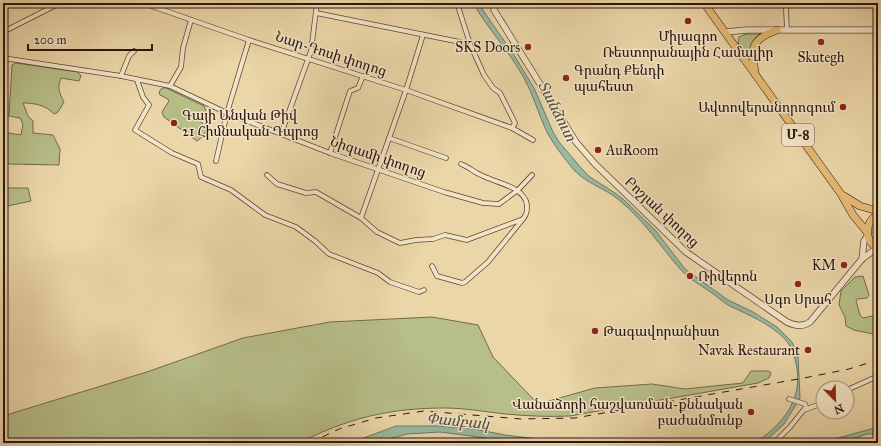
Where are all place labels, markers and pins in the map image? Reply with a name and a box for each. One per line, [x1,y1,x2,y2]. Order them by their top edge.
marker: Միլագրո Ռեստորանային Համալիր [683,16,693,26]
place label: Միլագրո Ռեստորանային Համալիր [602,28,774,61]
marker: Skutegh [816,37,826,47]
place label: SKS Doors [455,39,520,56]
marker: SKS Doors [523,42,533,52]
place label: Skutegh [797,49,845,66]
place label: Գրանդ Քենդի պահեստ [574,62,664,95]
marker: Գրանդ Քենդի պահեստ [561,73,571,83]
place label: Ավտովերանորոգում [698,99,836,116]
marker: Ավտովերանորոգում [838,102,848,112]
place label: Գայի Անվան Թիվ 21 Հիմնական Դպրոց [182,107,319,140]
marker: Գայի Անվան Թիվ 21 Հիմնական Դպրոց [169,118,179,128]
place label: AuRoom [605,142,659,159]
marker: AuRoom [593,145,603,155]
place label: KM [812,257,836,274]
marker: KM [839,260,849,270]
place label: Ռիվերոն [698,268,757,285]
marker: Ռիվերոն [685,271,695,281]
marker: Սգո Սրահ [793,279,803,289]
place label: Սգո Սրահ [764,291,832,308]
place label: Թագավորանիստ [603,323,720,340]
marker: Թագավորանիստ [590,326,600,336]
place label: Navak Restaurant [698,342,800,359]
marker: Navak Restaurant [803,345,813,355]
place label: Վանաձորի հաշվառման-քննական բաժանմունք [512,396,743,429]
marker: Վանաձորի հաշվառման-քննական բաժանմունք [746,407,756,417]

